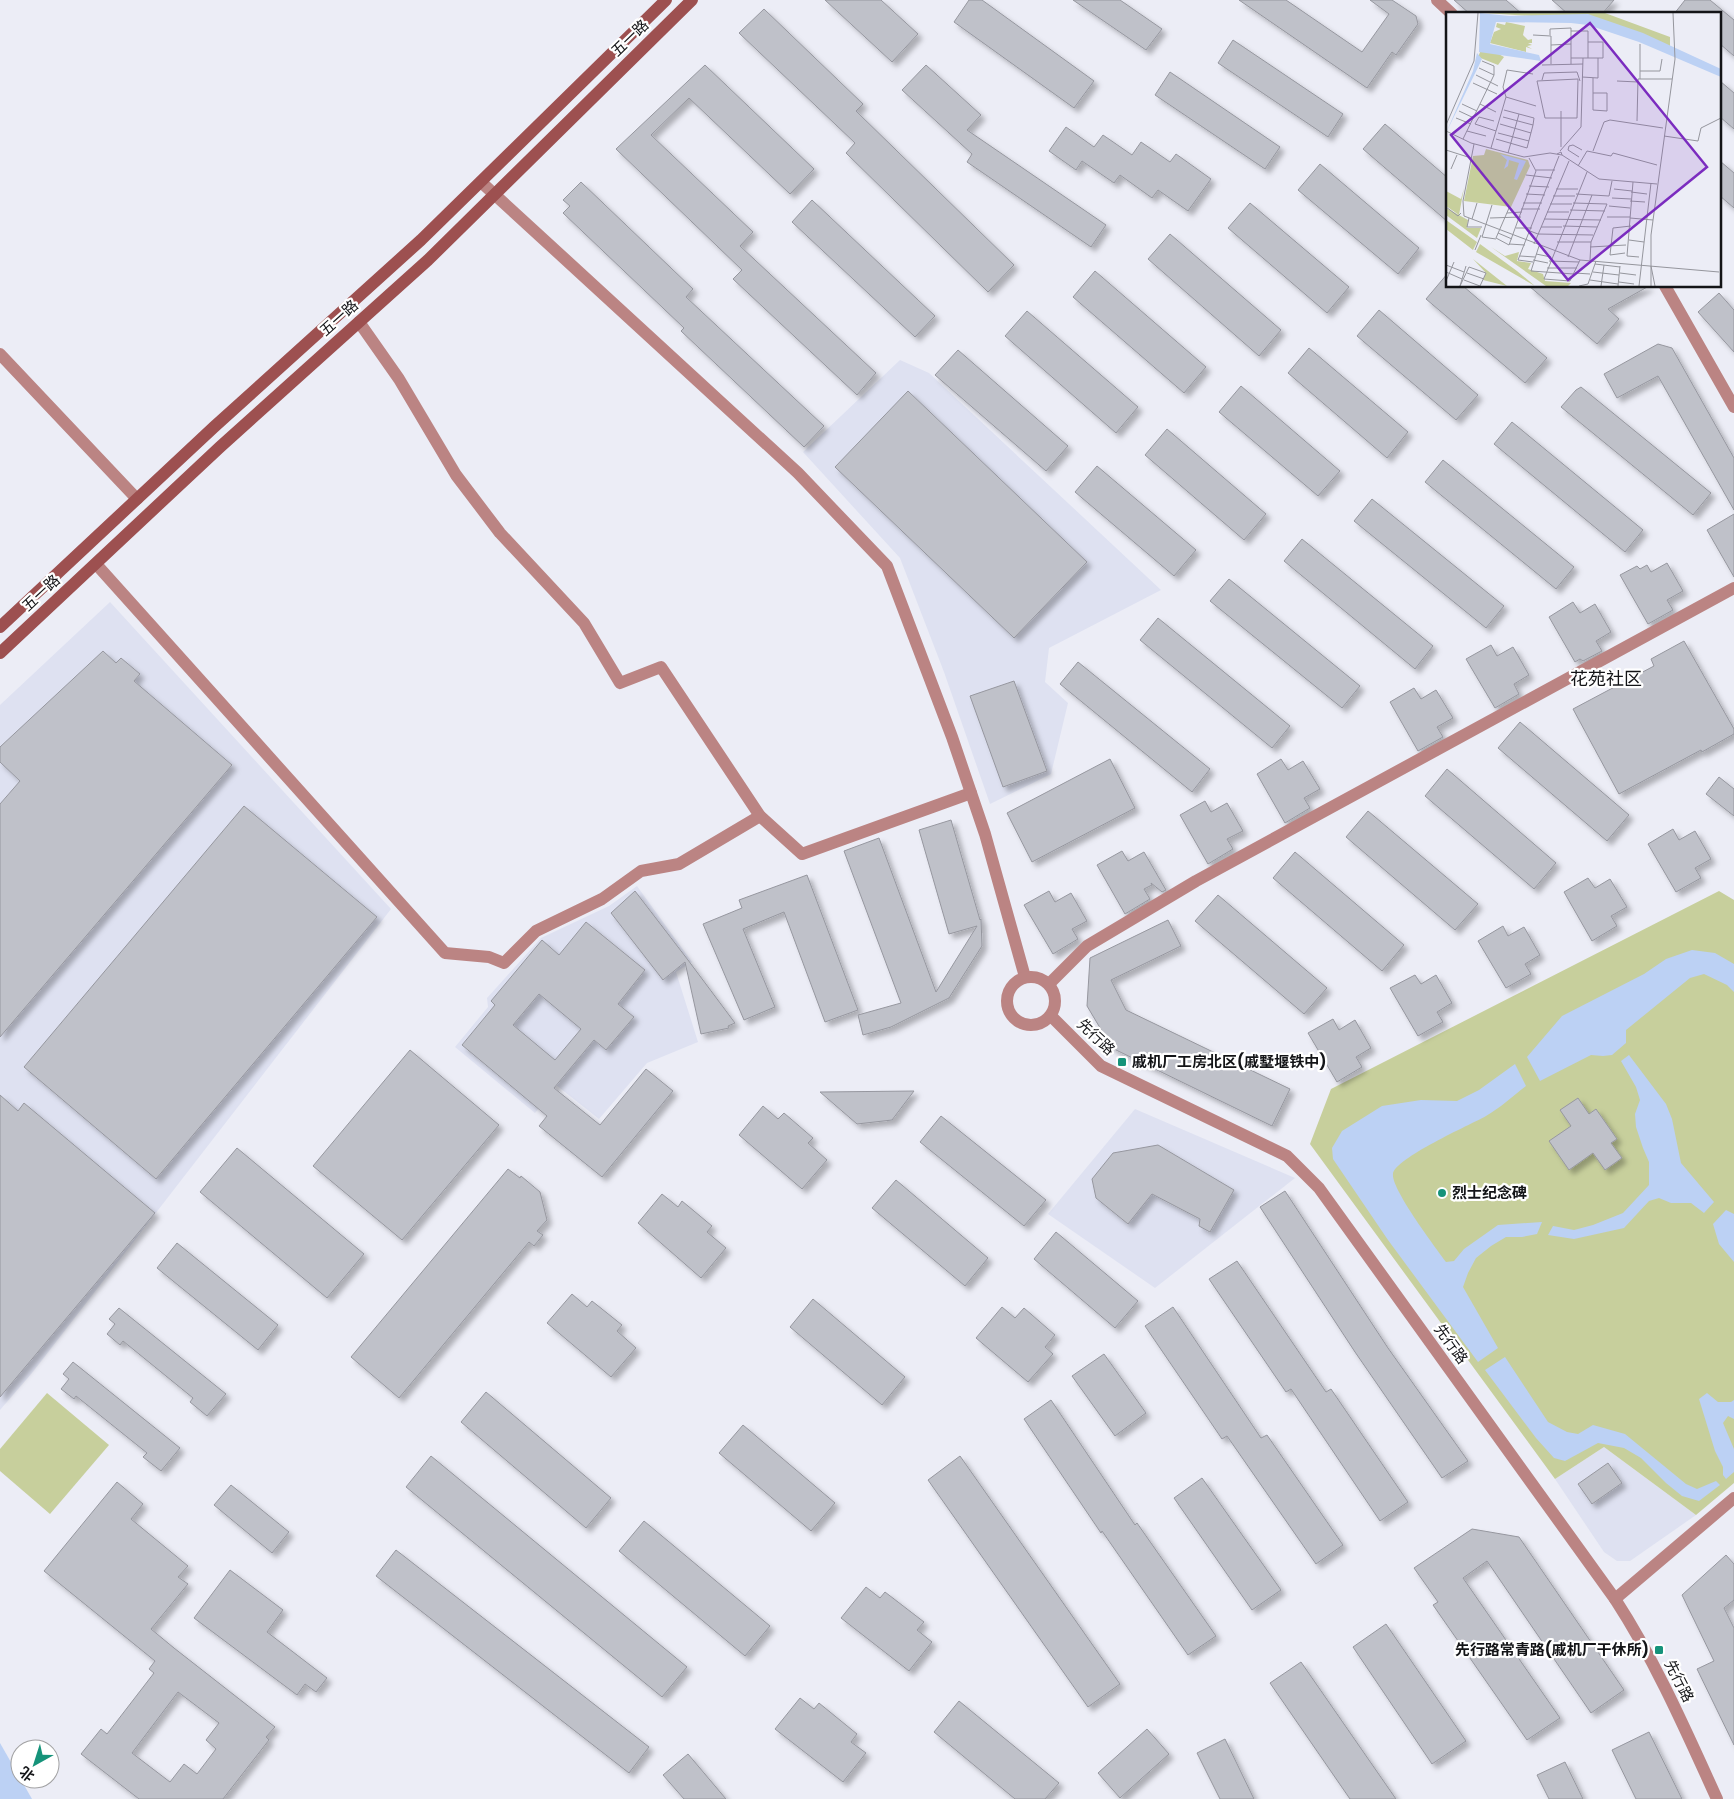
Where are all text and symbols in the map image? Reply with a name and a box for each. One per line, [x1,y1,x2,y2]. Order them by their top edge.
inset map [1446,12,1722,288]
street label: 五一路 [606,14,653,61]
street label: 五一路 [315,295,362,340]
street label: 五一路 [17,570,64,616]
district label: 花苑社区 [1570,666,1642,691]
street label: 先行路 [1073,1014,1120,1060]
place label: 戚机厂工房北区(戚墅堰铁中) [1132,1051,1326,1072]
marker: 戚机厂工房北区(戚墅堰铁中) [1116,1056,1128,1068]
place label: 烈士纪念碑 [1452,1182,1527,1203]
marker: 烈士纪念碑 [1436,1187,1448,1199]
street label: 先行路 [1430,1319,1473,1368]
place label: 先行路常青路(戚机厂干休所) [1455,1639,1649,1660]
marker: 先行路常青路(戚机厂干休所) [1653,1644,1665,1656]
street label: 先行路 [1660,1656,1699,1706]
north arrow [10,1739,60,1789]
text: 北 [15,1762,39,1786]

